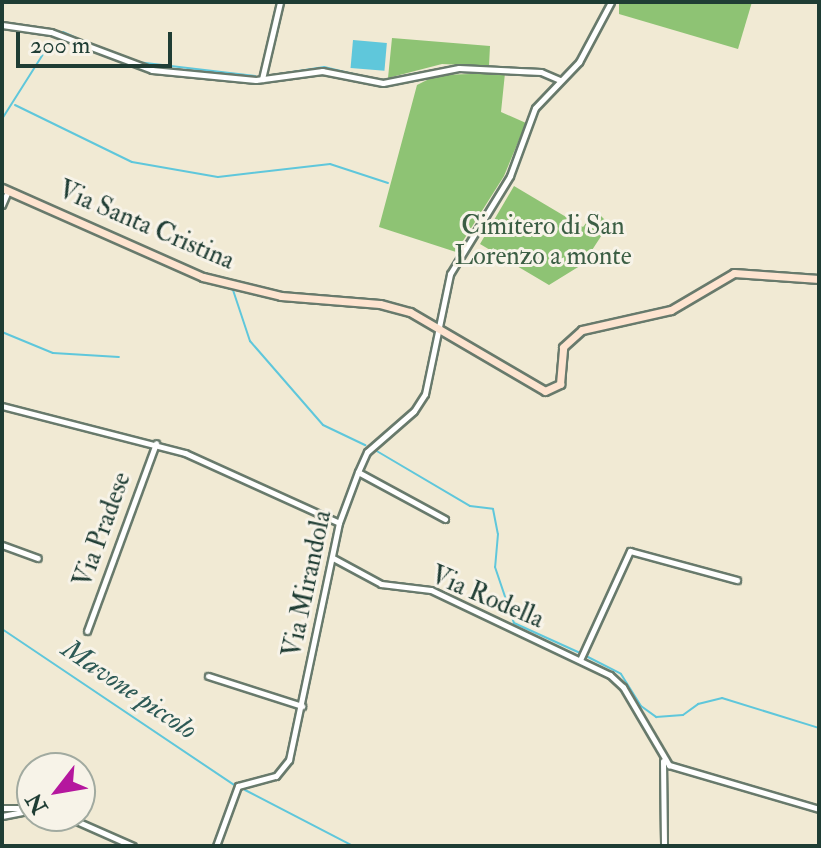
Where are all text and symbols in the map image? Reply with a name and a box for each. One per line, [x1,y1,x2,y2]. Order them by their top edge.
scale bar [20,16,176,66]
text: 200 m [30,30,90,61]
street label: Via Santa Cristina [53,175,239,277]
park label: Cimitero di San Lorenzo a monte [454,211,632,272]
street label: Via Pradese [68,468,138,592]
street label: Via Mirandola [277,508,339,660]
street label: Via Rodella [426,560,548,636]
water label: Mavone piccolo [55,633,203,747]
north arrow [16,752,96,832]
text: N [20,788,54,819]

